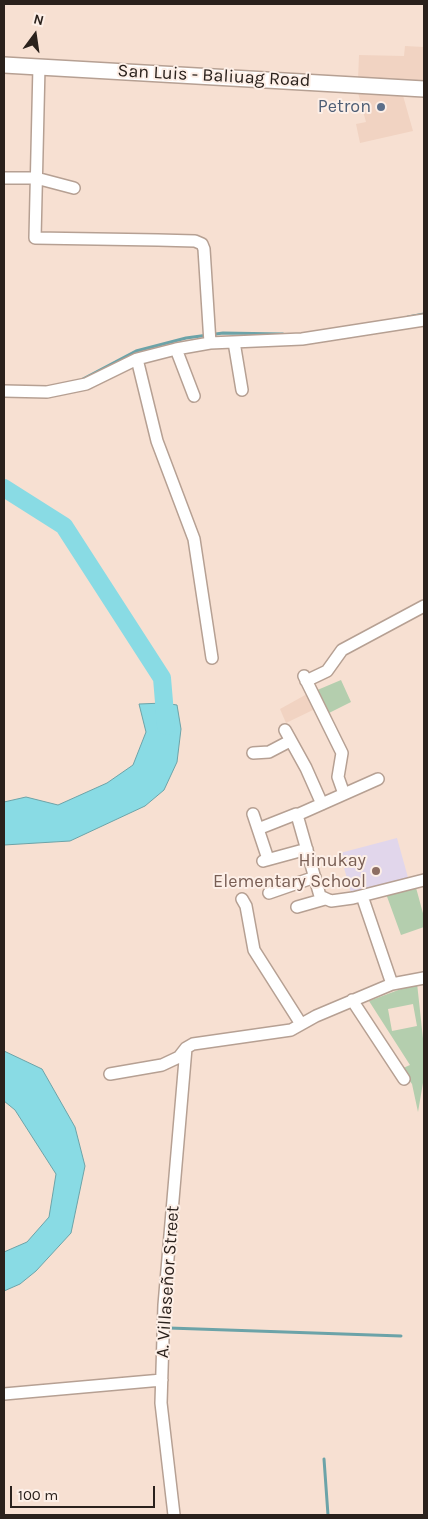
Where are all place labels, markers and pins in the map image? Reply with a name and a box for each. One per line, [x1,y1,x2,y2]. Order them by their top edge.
place label: Petron [318,96,371,118]
marker: Petron [375,101,387,113]
place label: Hinukay Elementary School [213,850,366,892]
marker: Hinukay Elementary School [370,865,382,877]

